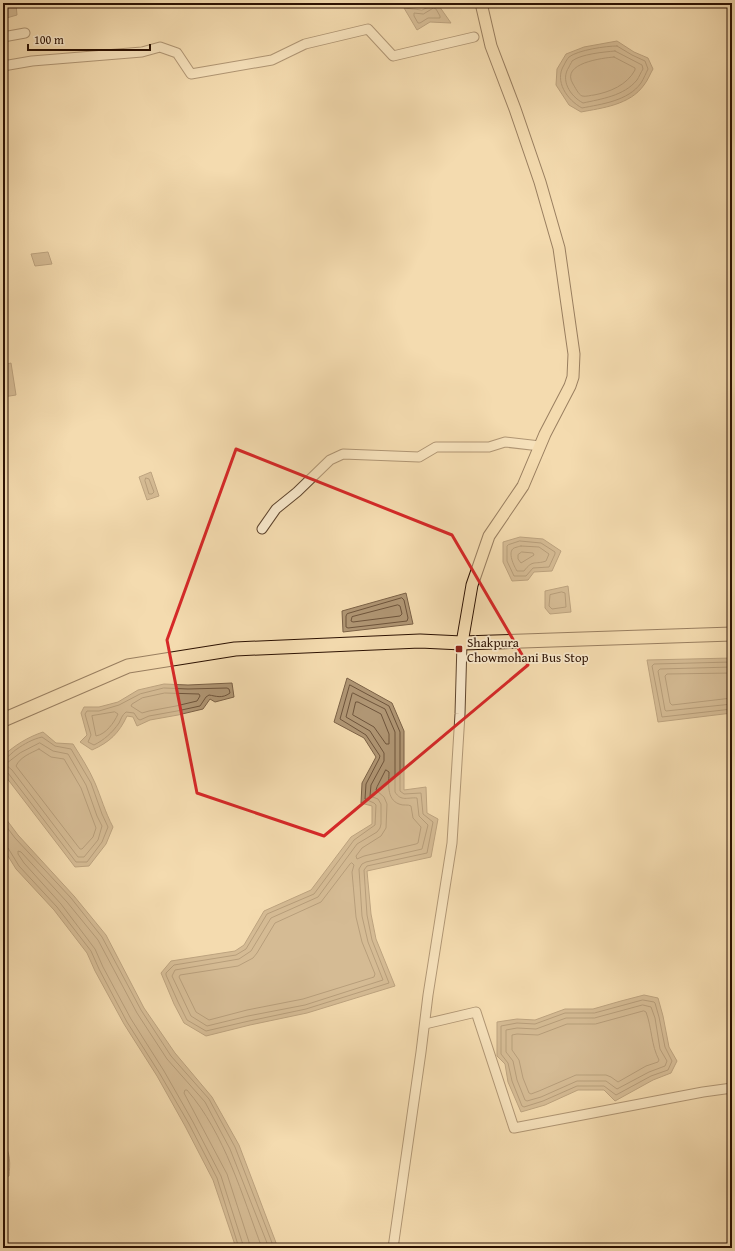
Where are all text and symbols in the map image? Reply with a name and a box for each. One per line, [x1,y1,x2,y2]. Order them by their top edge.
scale bar [28,26,150,52]
text: 100 m [34,31,64,48]
place label: Shakpura Chowmohani Bus Stop [467,633,589,667]
marker: Shakpura Chowmohani Bus Stop [454,644,464,654]

